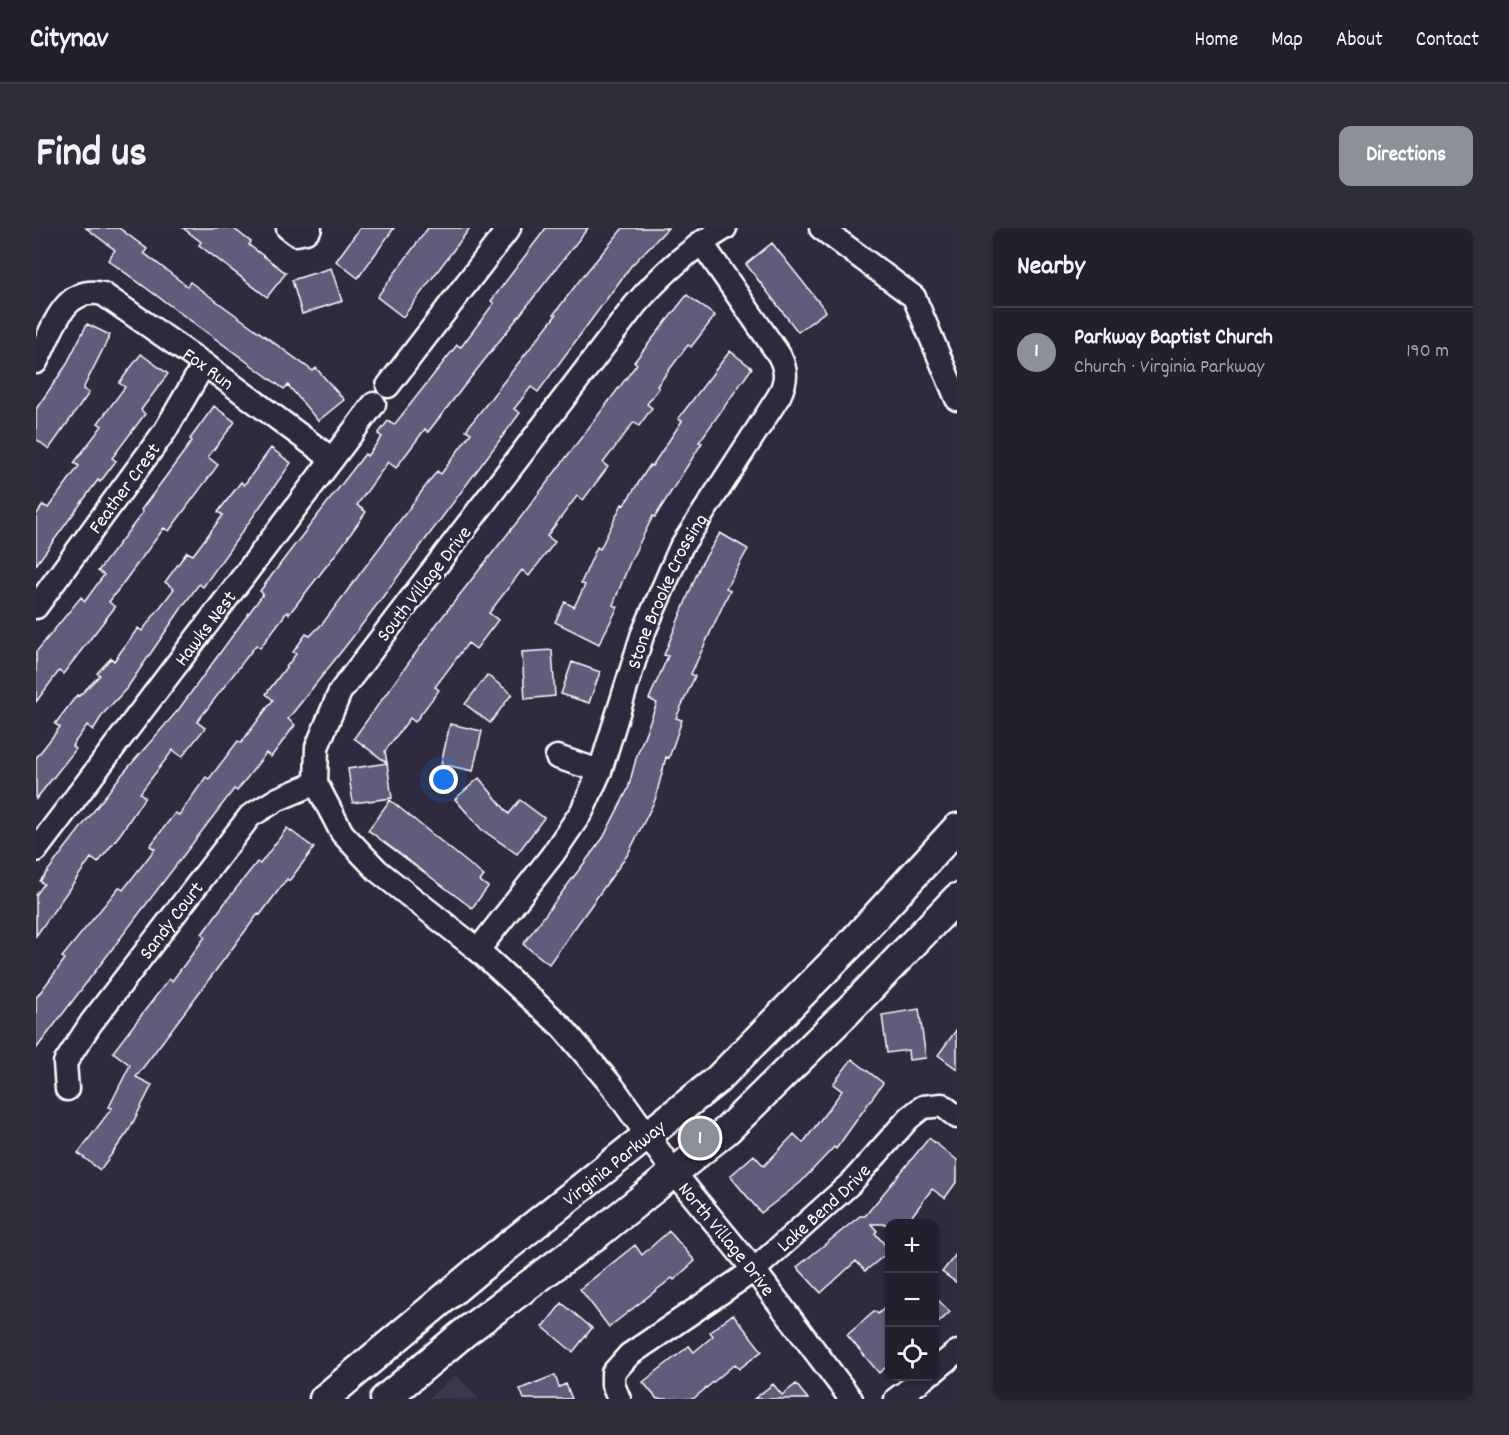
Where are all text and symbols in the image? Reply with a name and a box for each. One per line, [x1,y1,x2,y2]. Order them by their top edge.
text: Citynav [30,21,108,61]
text: Home [1194,26,1238,56]
text: Map [1271,26,1303,56]
text: About [1336,26,1383,56]
text: Contact [1416,26,1479,56]
text: Find us [36,126,147,186]
button: Directions [1339,126,1473,186]
text: Nearby [1017,249,1085,286]
text: Parkway Baptist Church [1074,323,1273,354]
text: 1 [1034,338,1039,366]
text: 190 m [1406,338,1449,366]
street label: Fox Run [176,342,239,398]
text: Church · Virginia Parkway [1074,354,1264,382]
street label: Feather Crest [83,438,169,541]
street label: Stone Brooke Crossing [622,509,716,673]
street label: South Village Drive [371,521,480,649]
street label: Hawks Nest [169,586,245,673]
your location [429,765,458,794]
street label: Sandy Court [134,877,212,966]
street label: Virginia Parkway [558,1114,674,1214]
pin: 1 [680,1116,720,1160]
street label: Lake Bend Drive [772,1158,879,1260]
street label: North Village Drive [670,1177,780,1304]
map controls [885,1219,939,1381]
button: + [885,1219,939,1273]
button: − [885,1273,939,1327]
button: locate [885,1327,939,1381]

